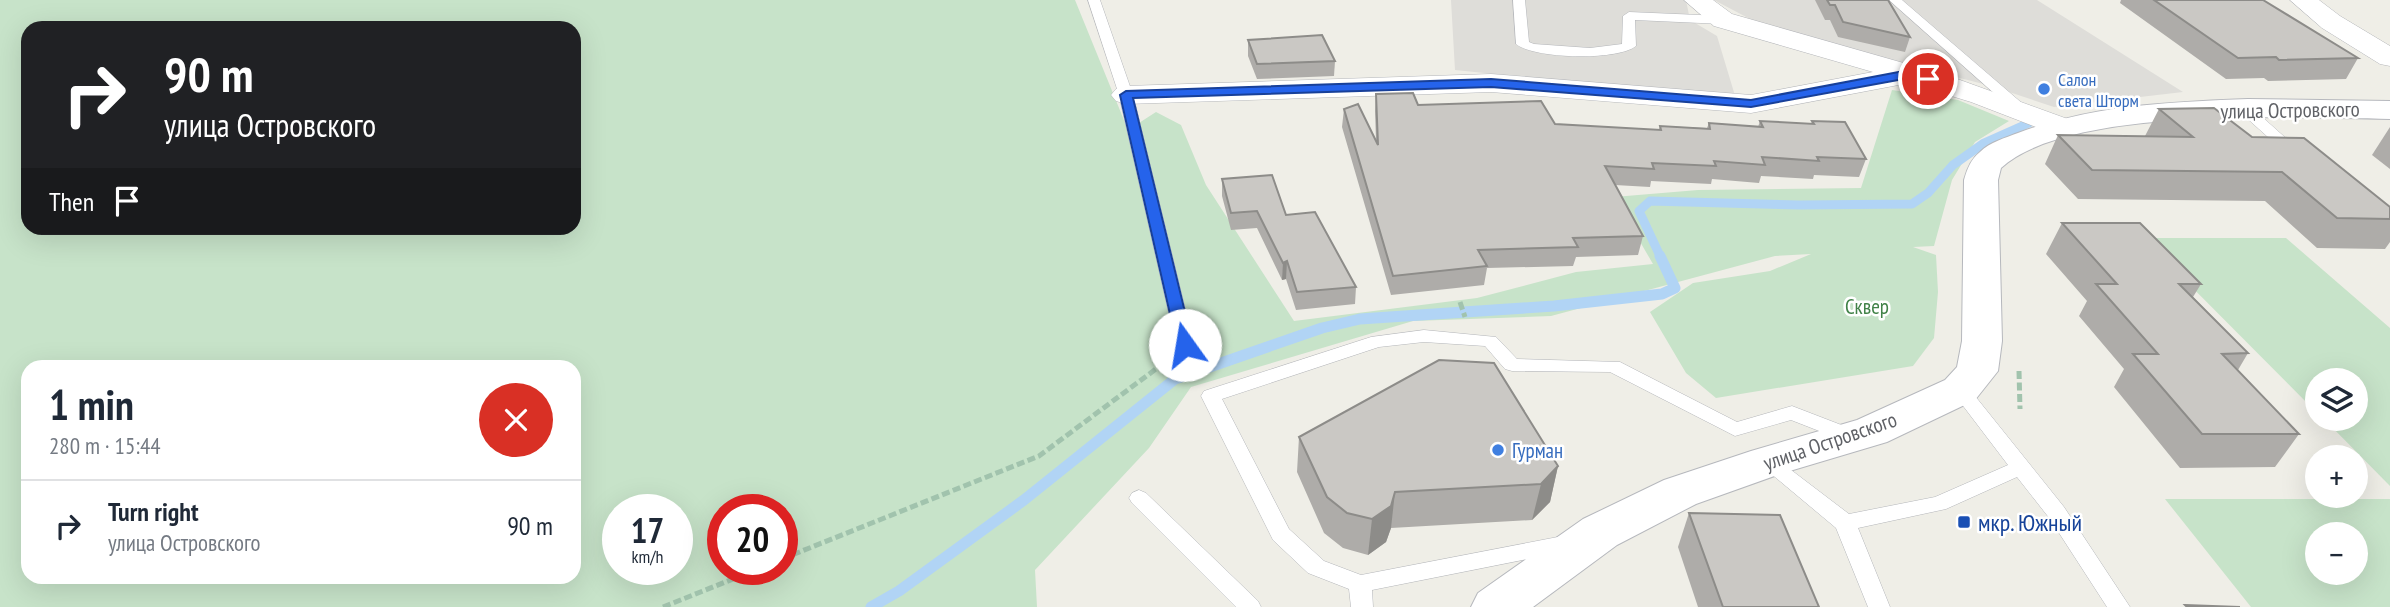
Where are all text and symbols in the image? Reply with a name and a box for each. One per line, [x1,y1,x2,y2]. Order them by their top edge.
text: 90 m [164,42,253,106]
icon: right [49,49,140,140]
pin [1898,49,1958,109]
icon: arrive [1909,60,1947,98]
place label: Салон света Шторм [2058,68,2139,112]
marker: Салон света Шторм [2036,81,2052,97]
street label: улица Островского [2220,95,2360,125]
text: улица Островского [164,104,376,146]
icon: arrive [108,182,146,220]
text: Then [49,185,94,218]
park label: Сквер [1845,293,1889,320]
position arrow [1148,308,1222,382]
map controls [2305,368,2368,585]
button: layers [2305,368,2368,431]
text: 1 min [49,377,134,432]
button: close [479,383,553,457]
street label: улица Островского [1760,406,1900,476]
text: 280 m · 15:44 [49,431,161,460]
place label: Гурман [1512,437,1563,464]
marker: Гурман [1490,442,1506,458]
button: + [2305,445,2368,508]
speed limit sign: 20 [707,494,798,585]
text: Turn right [108,495,199,528]
icon: right [49,507,87,545]
text: 17 [631,507,664,553]
place label: мкр. Южный [1978,507,2082,538]
text: 90 m [507,509,553,542]
marker: мкр. Южный [1956,514,1972,530]
button: − [2305,522,2368,585]
text: улица Островского [108,528,261,557]
text: km/h [632,545,663,568]

